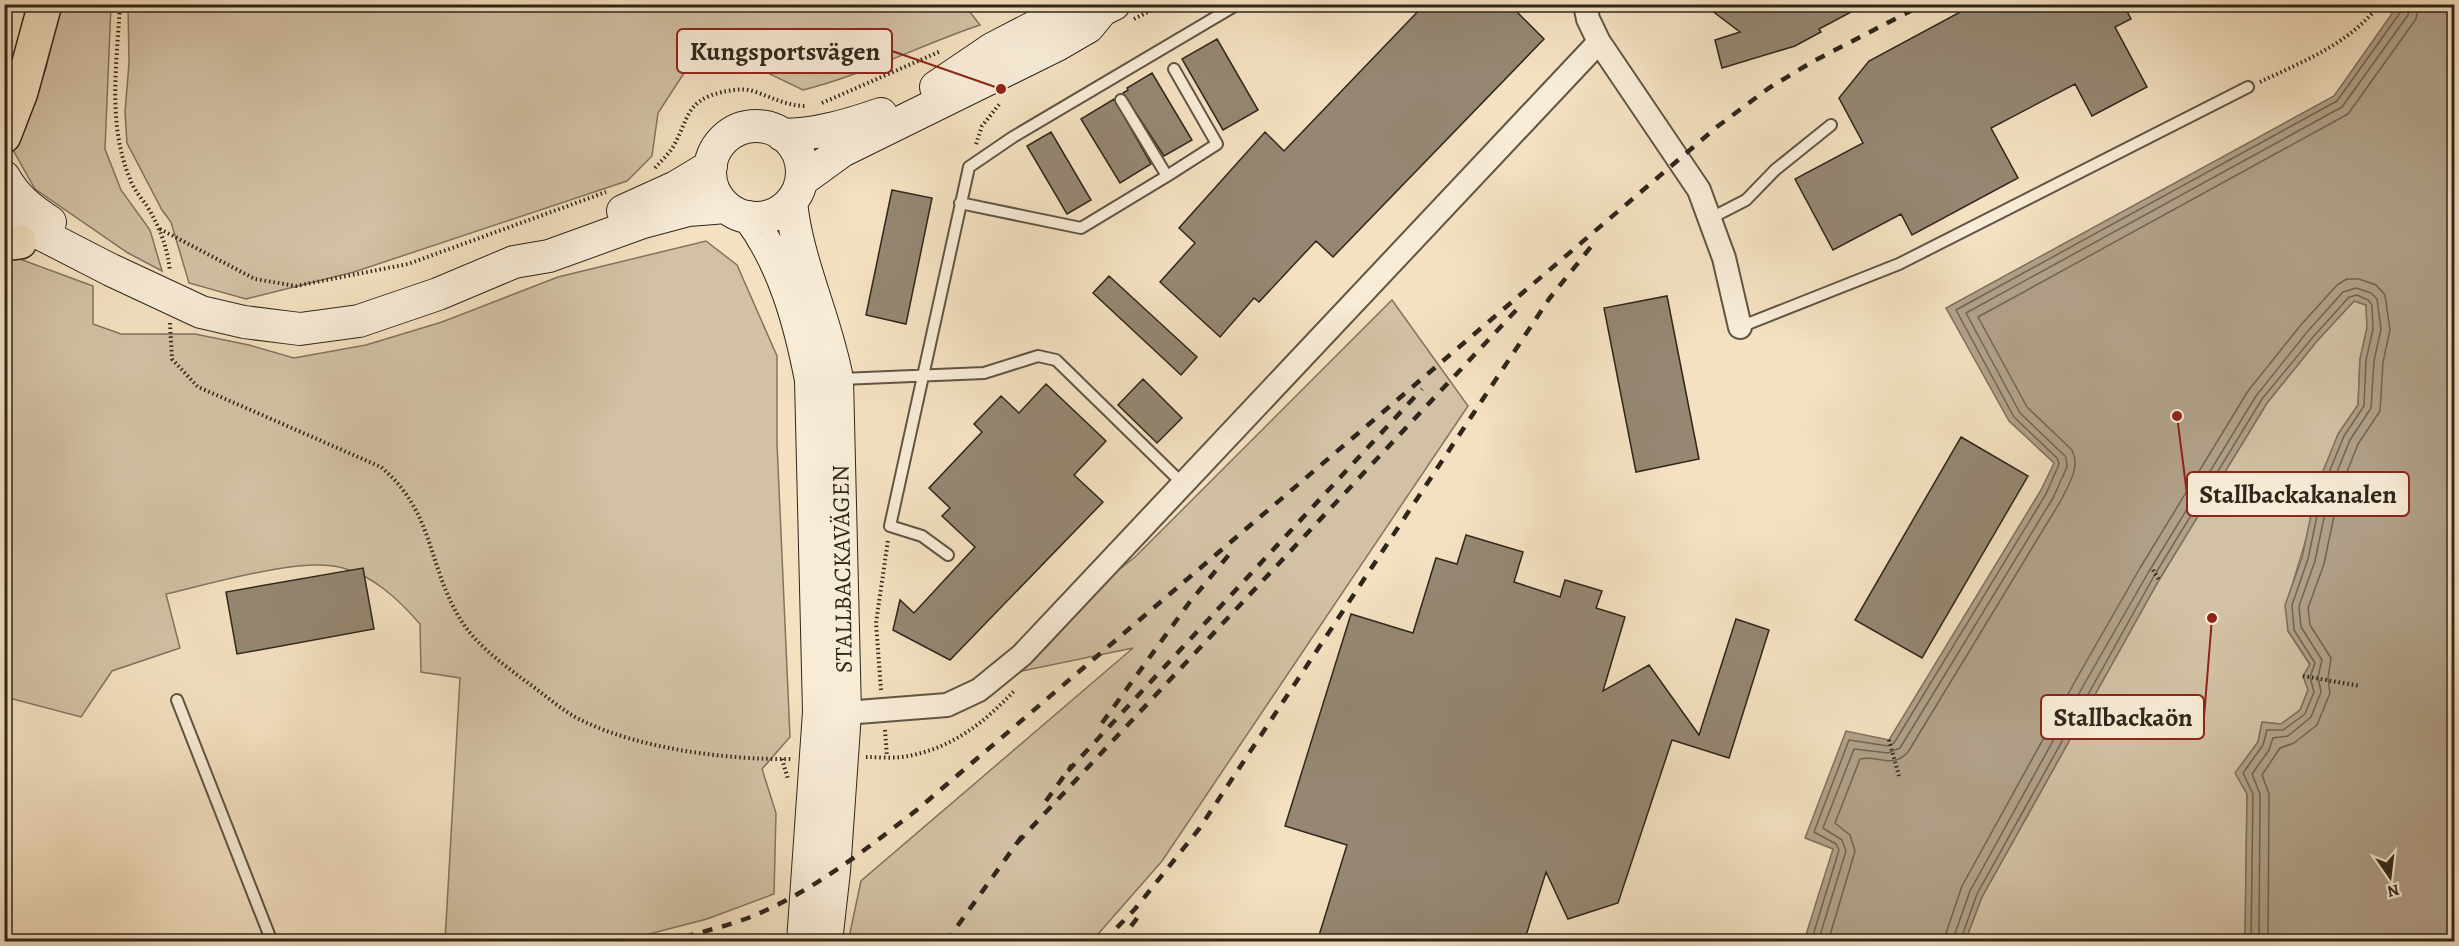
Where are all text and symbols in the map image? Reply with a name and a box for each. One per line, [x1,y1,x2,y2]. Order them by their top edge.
callout: Kungsportsvägen [677,29,892,73]
text: Kungsportsvägen [690,34,881,69]
street label: STALLBACKAVÄGEN [824,465,860,673]
callout: Stallbackakanalen [2187,472,2409,516]
text: Stallbackakanalen [2199,477,2397,512]
callout: Stallbackaön [2041,695,2204,739]
text: Stallbackaön [2053,700,2193,735]
north arrow [2360,847,2420,907]
text: N [2385,879,2402,903]

